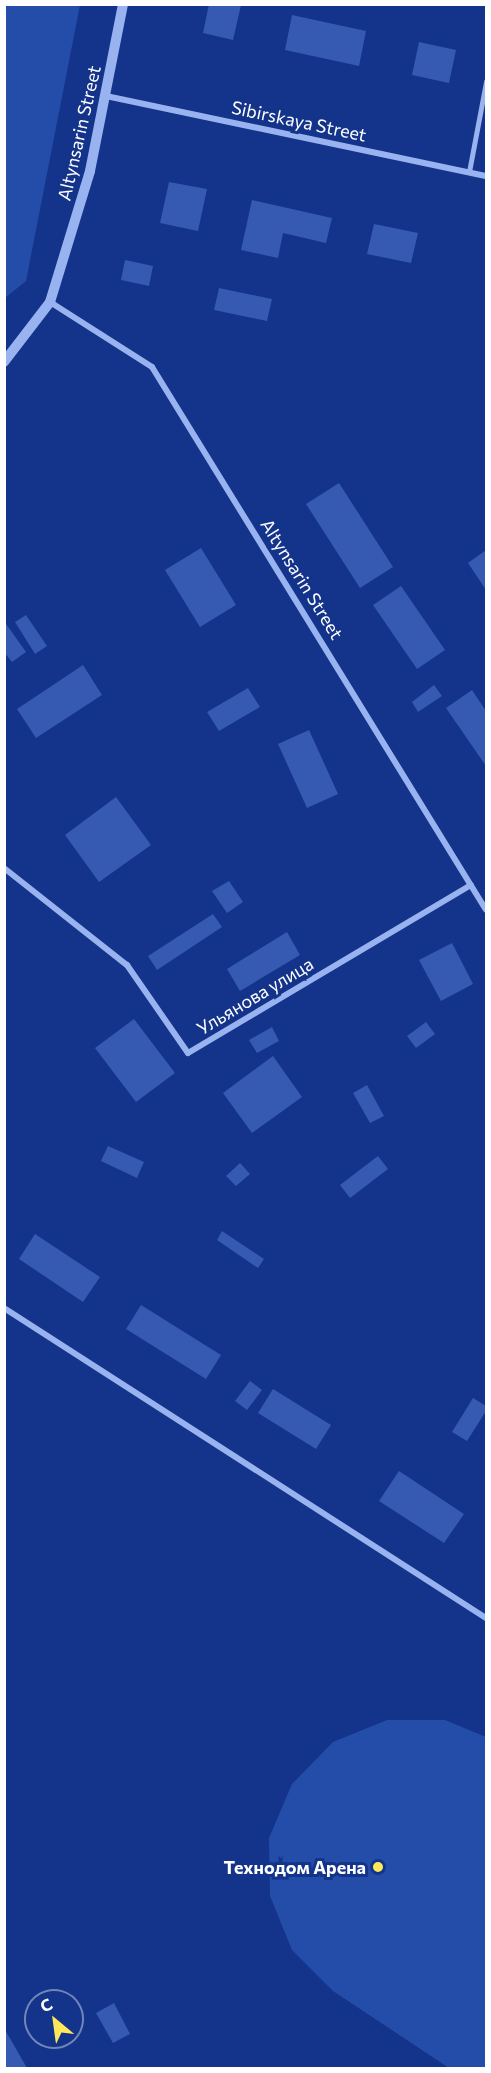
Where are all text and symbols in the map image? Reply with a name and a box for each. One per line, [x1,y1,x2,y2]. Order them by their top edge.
street label: Altynsarin Street [53,63,105,203]
street label: Sibirskaya Street [230,96,368,146]
street label: Altynsarin Street [256,515,348,643]
street label: Ульянова улица [193,953,317,1039]
place label: Технодом Арена [224,1856,366,1878]
marker: Технодом Арена [371,1860,385,1874]
north arrow [24,1989,84,2049]
text: С [37,1994,55,2016]

